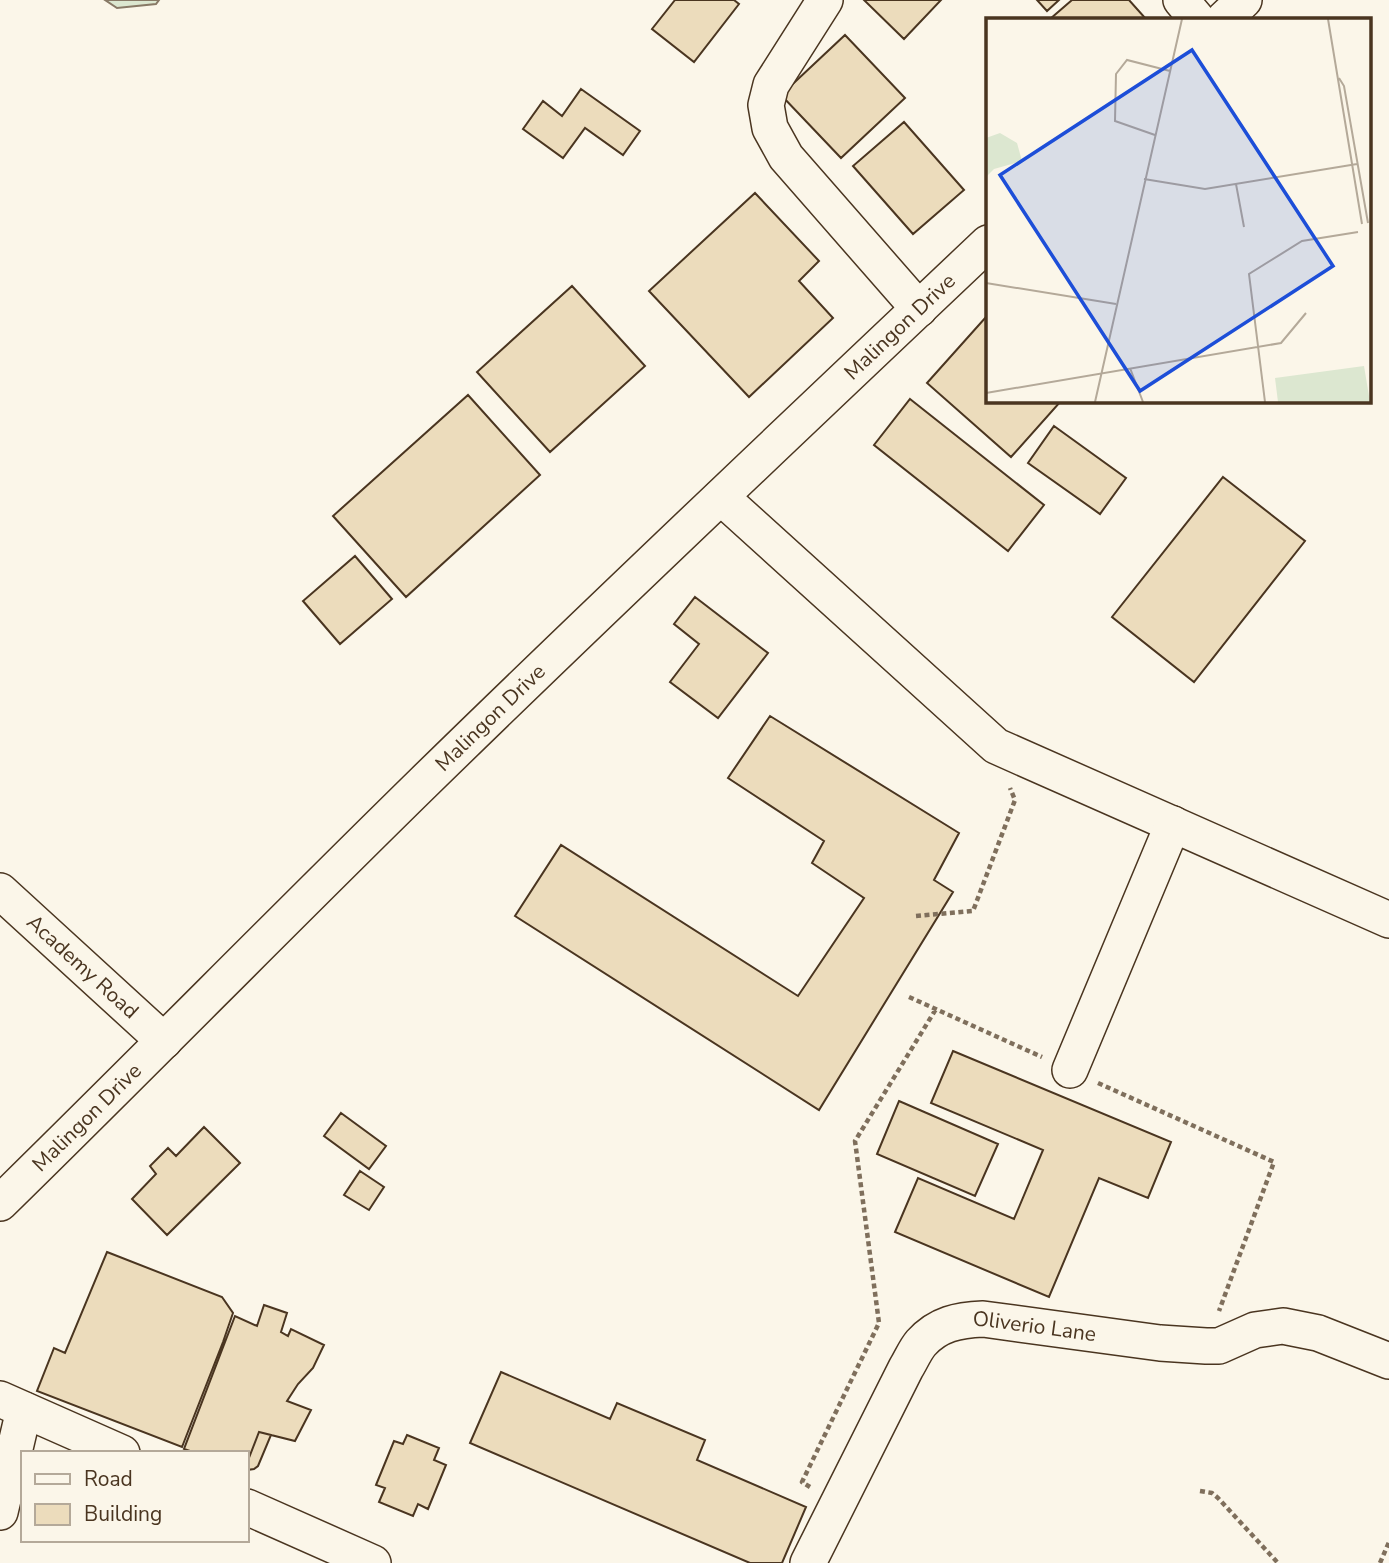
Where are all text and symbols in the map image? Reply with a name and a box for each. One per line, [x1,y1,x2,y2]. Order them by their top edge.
inset map [986,18,1372,402]
street label: Malingon Drive [838,267,961,386]
street label: Malingon Drive [429,658,551,777]
street label: Academy Road [21,908,145,1025]
street label: Malingon Drive [26,1057,148,1178]
street label: Oliverio Lane [972,1305,1098,1348]
legend [21,1451,248,1542]
text: Road [84,1465,133,1493]
text: Building [84,1500,162,1528]

